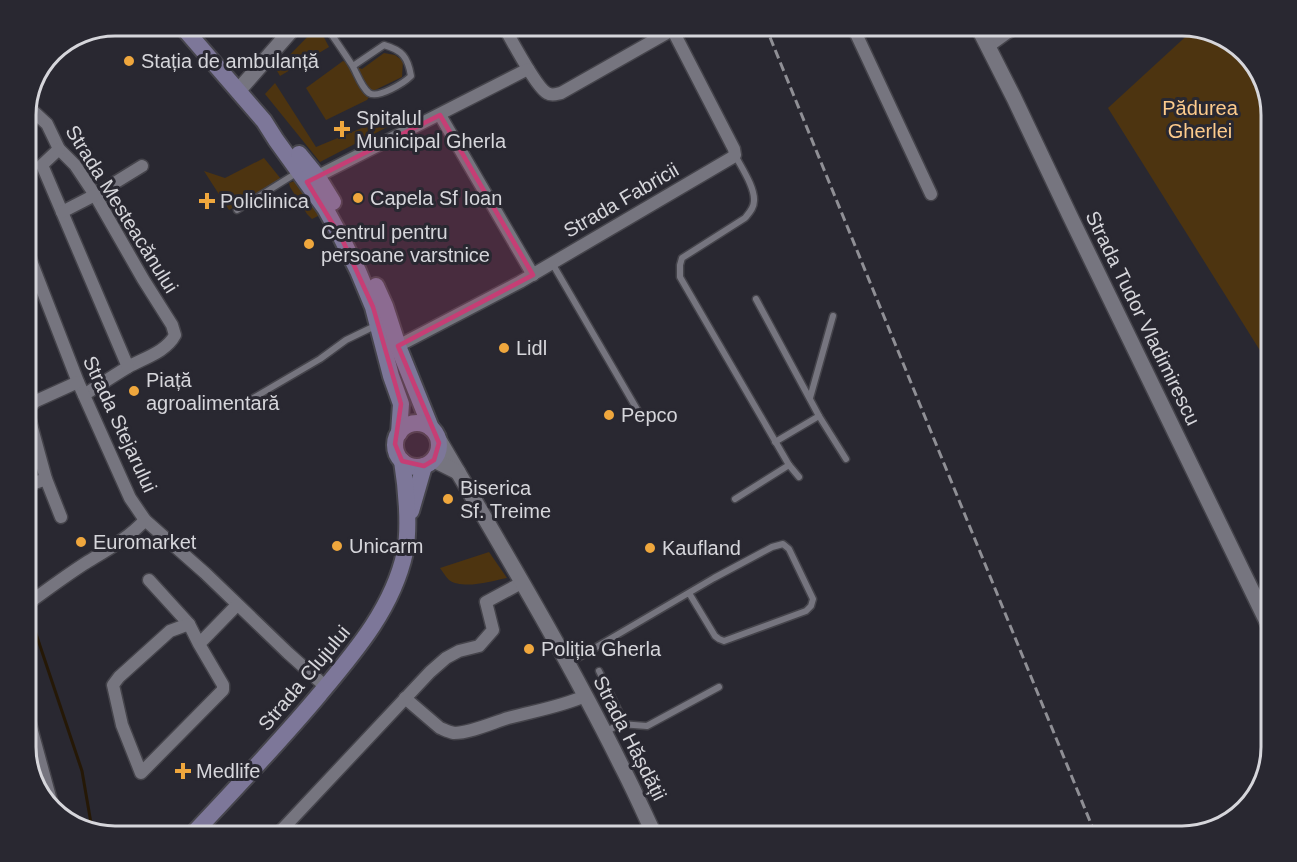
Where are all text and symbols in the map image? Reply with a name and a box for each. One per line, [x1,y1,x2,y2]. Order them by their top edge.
place label: Stația de ambulanță [141,50,320,72]
marker: Stația de ambulanță [122,54,136,68]
park label: Pădurea Gherlei [1162,97,1239,142]
place label: Spitalul Municipal Gherla [356,107,507,152]
marker: Spitalul Municipal Gherla [333,120,351,138]
street label: Strada Mesteacănului [61,121,183,297]
street label: Strada Fabricii [560,158,682,242]
place label: Capela Sf Ioan [370,187,502,209]
place label: Policlinica [220,190,310,212]
marker: Capela Sf Ioan [351,191,365,205]
marker: Policlinica [198,192,216,210]
street label: Strada Tudor Vladimirescu [1081,207,1205,429]
place label: Centrul pentru persoane varstnice [321,221,490,266]
marker: Centrul pentru persoane varstnice [302,237,316,251]
place label: Lidl [516,337,547,359]
marker: Lidl [497,341,511,355]
street label: Strada Stejarului [79,352,161,496]
place label: Piață agroalimentară [146,369,280,414]
marker: Piață agroalimentară [127,384,141,398]
place label: Pepco [621,404,678,426]
marker: Pepco [602,408,616,422]
place label: Biserica Sf. Treime [460,477,551,522]
marker: Biserica Sf. Treime [441,492,455,506]
place label: Euromarket [93,531,197,553]
marker: Euromarket [74,535,88,549]
place label: Unicarm [349,535,423,557]
place label: Kaufland [662,537,741,559]
marker: Unicarm [330,539,344,553]
marker: Kaufland [643,541,657,555]
street label: Strada Clujului [254,621,354,735]
place label: Poliția Gherla [541,638,662,660]
marker: Poliția Gherla [522,642,536,656]
street label: Strada Hășdății [589,672,671,804]
place label: Medlife [196,760,260,782]
marker: Medlife [174,762,192,780]

